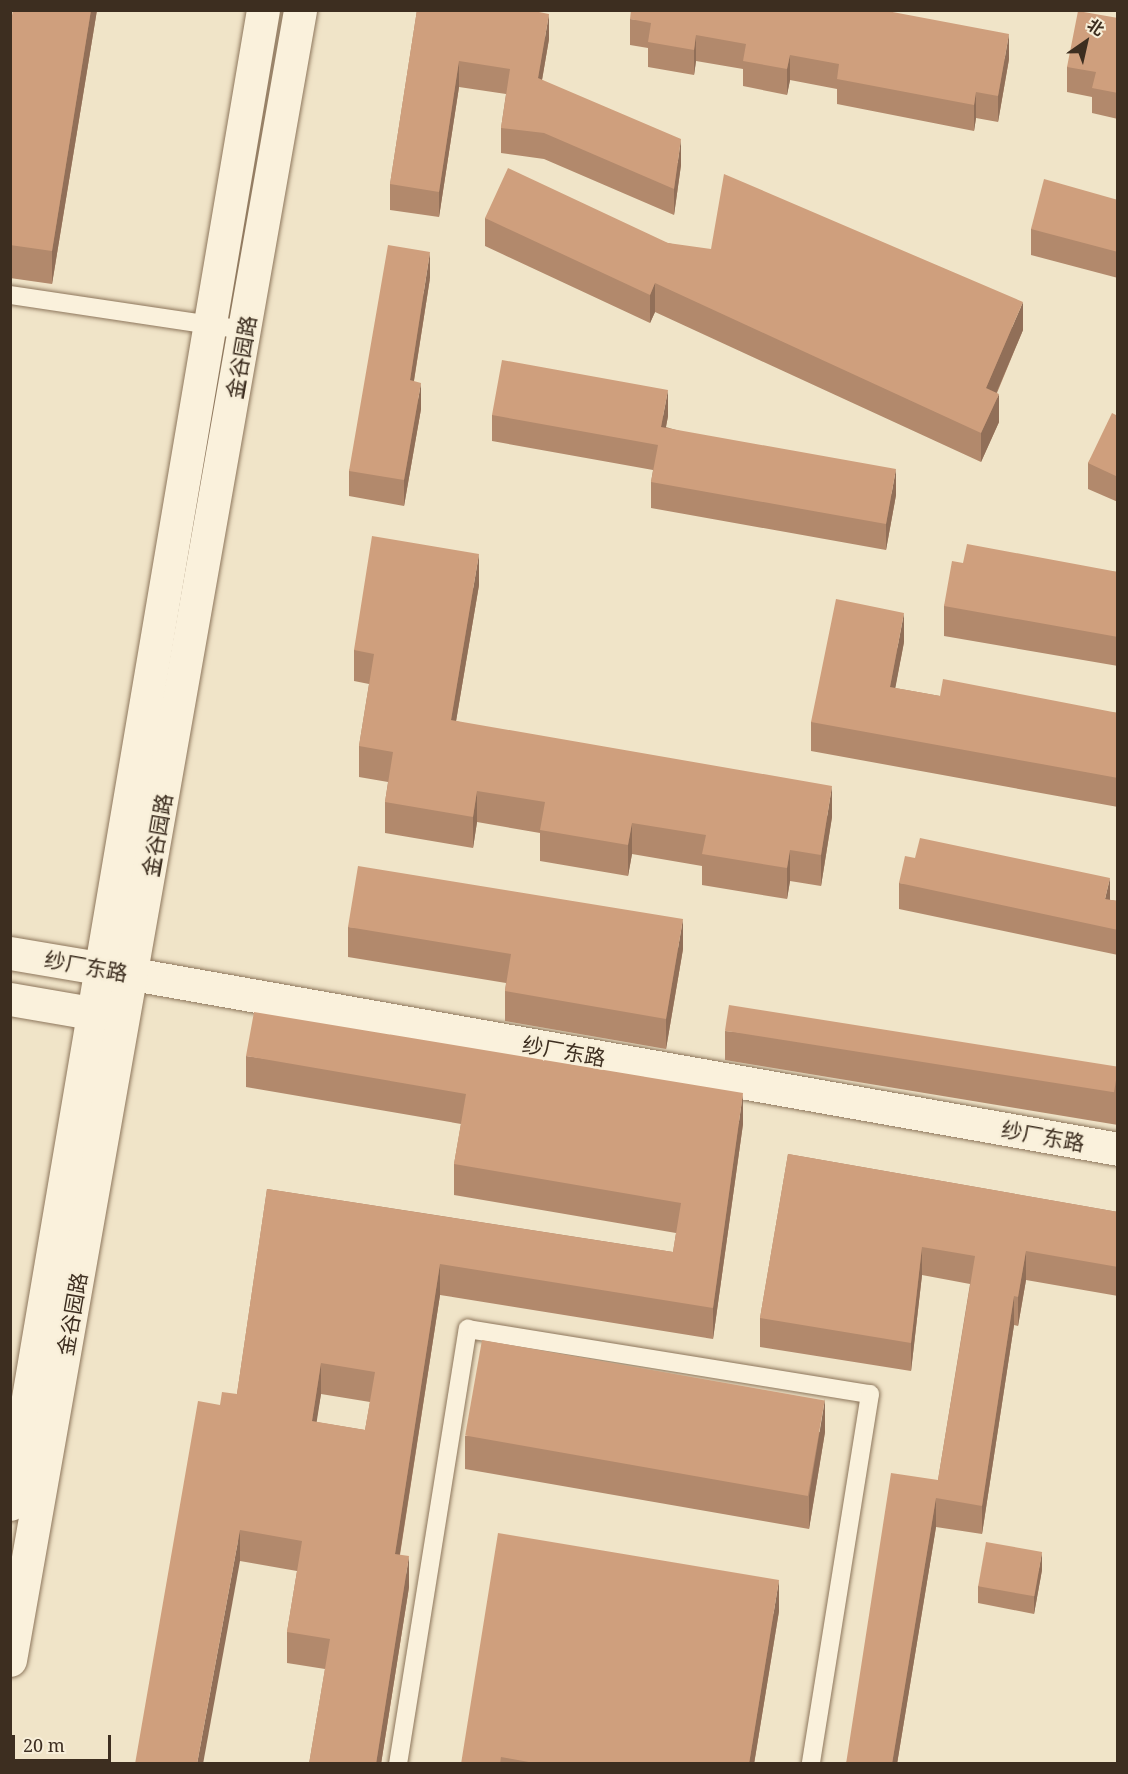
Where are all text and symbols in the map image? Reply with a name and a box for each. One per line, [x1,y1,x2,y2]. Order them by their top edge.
north arrow [1056,12,1116,72]
text: 北 [1083,13,1109,41]
street label: 金谷园路 [221,313,261,401]
street label: 金谷园路 [137,791,177,879]
street label: 纱厂东路 [42,946,130,986]
street label: 纱厂东路 [520,1031,608,1071]
street label: 纱厂东路 [999,1116,1087,1156]
street label: 金谷园路 [52,1270,92,1358]
scale bar [15,1723,114,1761]
text: 20 m [23,1733,65,1757]

